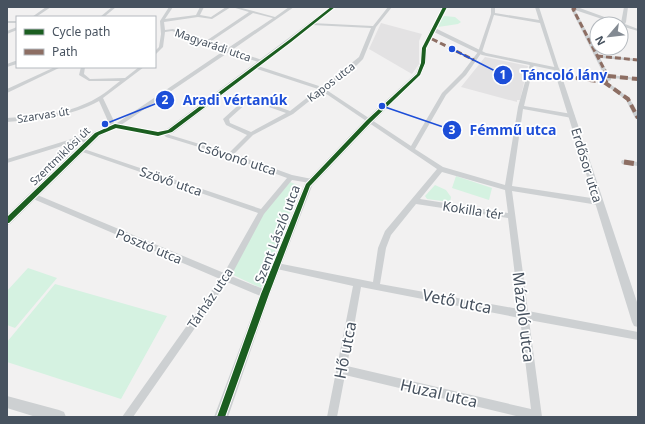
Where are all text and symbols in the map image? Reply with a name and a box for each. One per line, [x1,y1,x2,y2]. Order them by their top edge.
legend [16,16,156,68]
north arrow [589,16,629,56]
text: Cycle path [52,23,110,40]
street label: Magyarádi utca [173,24,253,65]
text: N [591,33,608,48]
text: Path [52,43,78,60]
street label: Kapos utca [304,58,358,105]
callout: Táncoló lány [493,62,615,88]
text: Táncoló lány [521,65,607,84]
text: 1 [500,66,506,83]
callout: Aradi vértanúk [155,87,295,113]
text: Aradi vértanúk [183,90,288,109]
text: 2 [162,91,169,108]
street label: Szarvas út [16,103,70,126]
callout: Fémmű utca [442,117,565,143]
text: Fémmű utca [470,120,556,139]
text: 3 [449,121,456,138]
street label: Szentmiklósi út [26,123,93,188]
street label: Erdősor utca [567,125,607,205]
street label: Csővonó utca [195,137,279,179]
street label: Szövő utca [137,162,205,200]
street label: Szent László utca [250,182,304,286]
street label: Kokilla tér [441,196,505,224]
street label: Posztó utca [113,224,185,268]
street label: Tárház utca [183,264,237,332]
street label: Mázoló utca [508,271,540,363]
street label: Vető utca [420,283,494,319]
street label: Hő utca [329,319,361,381]
street label: Huzal utca [398,373,480,413]

